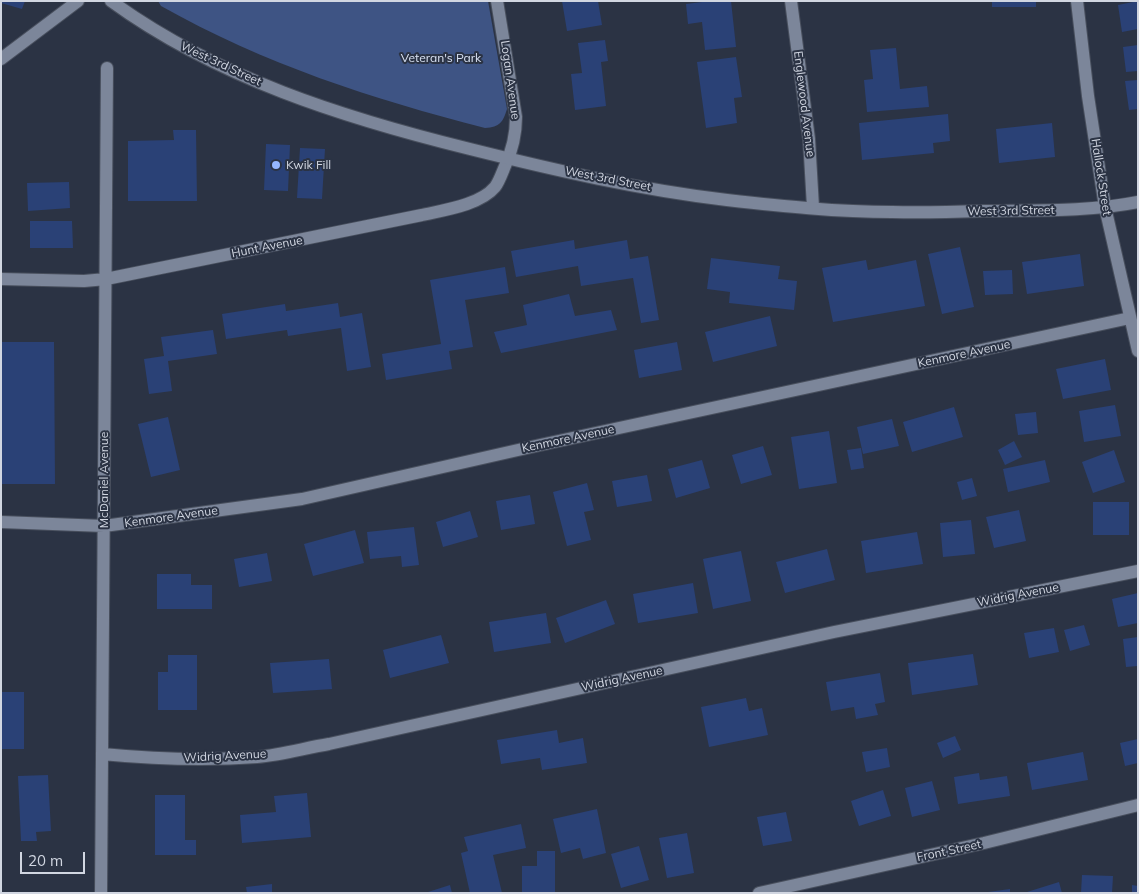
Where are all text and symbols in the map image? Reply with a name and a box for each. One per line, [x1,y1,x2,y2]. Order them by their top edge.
street label: West 3rd Street [178,39,264,89]
street label: Logan Avenue [497,40,523,120]
street label: Englewood Avenue [790,50,818,158]
park label: Veteran's Park [401,51,481,65]
street label: Hallock Street [1088,138,1114,216]
place label: Kwik Fill [286,158,331,172]
marker: Kwik Fill [270,159,282,171]
street label: West 3rd Street [564,164,652,194]
street label: West 3rd Street [967,203,1055,219]
street label: Hunt Avenue [230,233,304,261]
street label: Kenmore Avenue [916,337,1012,371]
street label: Kenmore Avenue [520,422,616,456]
street label: McDaniel Avenue [97,432,111,528]
street label: Kenmore Avenue [123,503,219,531]
street label: Widrig Avenue [976,580,1060,610]
street label: Widrig Avenue [580,663,664,695]
street label: Widrig Avenue [183,747,267,765]
street label: Front Street [916,837,982,865]
scale bar [22,842,88,874]
text: 20 m [28,851,63,870]

